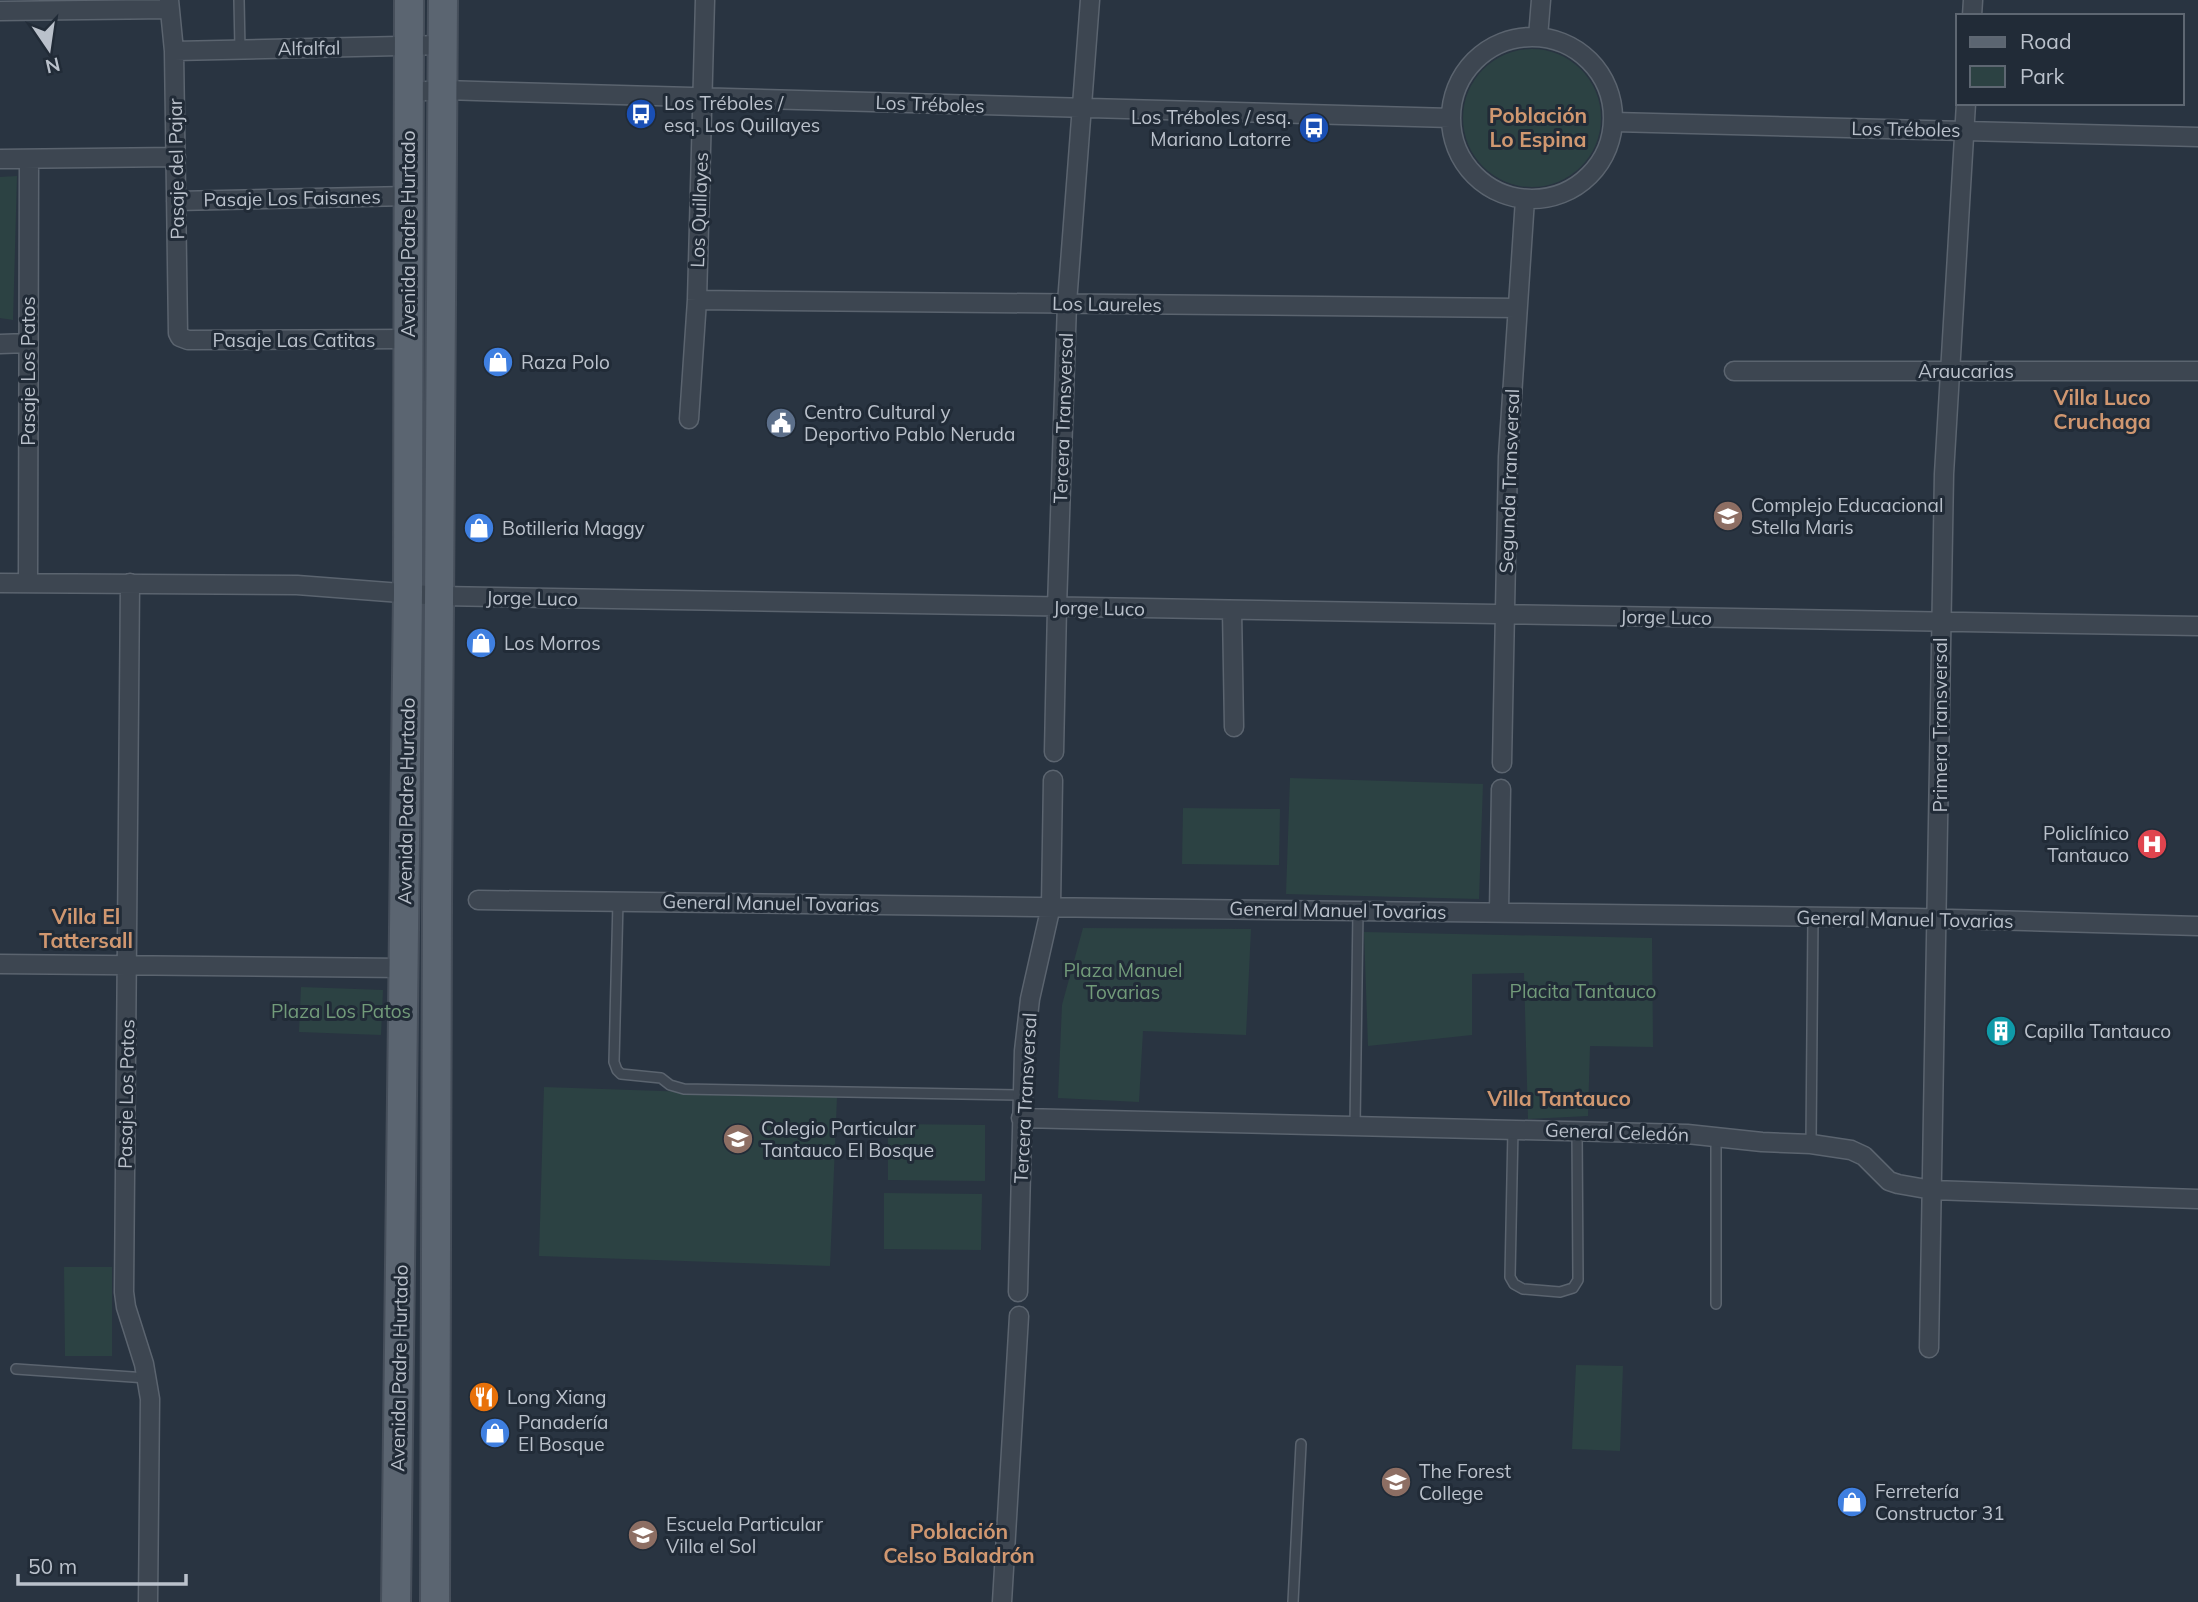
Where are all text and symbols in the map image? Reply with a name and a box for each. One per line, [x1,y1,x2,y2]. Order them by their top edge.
north arrow [14,14,84,84]
legend [1956,14,2184,105]
text: Road [2020,28,2071,54]
street label: Alfalfal [277,35,341,61]
text: N [43,52,63,79]
text: Park [2020,63,2064,89]
street label: Los Tréboles [875,90,985,118]
place label: Los Tréboles / esq. Los Quillayes [664,91,820,137]
bus stop icon: Los Tréboles / esq. Los Quillayes [624,97,658,131]
street label: Pasaje del Pajar [163,98,189,240]
district label: Población Lo Espina [1489,102,1587,152]
place label: Los Tréboles / esq. Mariano Latorre [1131,105,1291,151]
bus stop icon: Los Tréboles / esq. Mariano Latorre [1297,111,1331,145]
street label: Los Tréboles [1851,116,1961,142]
street label: Avenida Padre Hurtado [396,130,420,338]
street label: Los Quillayes [685,152,713,268]
street label: Pasaje Los Faisanes [203,184,381,212]
street label: Los Laureles [1052,291,1162,317]
street label: Pasaje Los Patos [16,296,40,446]
street label: Pasaje Las Catitas [213,328,375,352]
street label: Tercera Transversal [1048,332,1078,504]
shop icon: Raza Polo [481,345,515,379]
place label: Raza Polo [521,350,610,374]
street label: Araucarias [1918,359,2014,383]
district label: Villa Luco Cruchaga [2052,384,2151,434]
street label: Segunda Transversal [1494,388,1524,574]
place label: Centro Cultural y Deportivo Pablo Neruda [804,400,1015,446]
public building icon: Centro Cultural y Deportivo Pablo Neruda [764,406,798,440]
place label: Complejo Educacional Stella Maris [1751,493,1943,539]
school or university icon: Complejo Educacional Stella Maris [1711,499,1745,533]
shop icon: Botilleria Maggy [462,511,496,545]
place label: Botilleria Maggy [502,516,645,540]
street label: Jorge Luco [486,585,578,611]
street label: Jorge Luco [1053,595,1145,621]
street label: Jorge Luco [1620,604,1712,630]
shop icon: Los Morros [464,626,498,660]
place label: Los Morros [504,631,601,655]
street label: Primera Transversal [1928,638,1952,812]
street label: Avenida Padre Hurtado [392,697,420,905]
place label: Policlínico Tantauco [2043,821,2129,867]
hospital icon: Policlínico Tantauco [2135,827,2169,861]
street label: General Manuel Tovarias [662,889,880,917]
street label: General Manuel Tovarias [1229,896,1447,924]
district label: Villa El Tattersall [39,903,133,953]
street label: General Manuel Tovarias [1796,905,2014,933]
park label: Plaza Manuel Tovarias [1063,958,1183,1004]
park label: Placita Tantauco [1510,979,1656,1003]
park label: Plaza Los Patos [271,999,411,1023]
street label: Tercera Transversal [1009,1012,1041,1184]
building icon: Capilla Tantauco [1984,1014,2018,1048]
street label: Pasaje Los Patos [113,1019,139,1169]
place label: Capilla Tantauco [2024,1019,2171,1043]
district label: Villa Tantauco [1486,1085,1631,1111]
place label: Colegio Particular Tantauco El Bosque [761,1116,934,1162]
street label: General Celedón [1544,1117,1690,1147]
school or university icon: Colegio Particular Tantauco El Bosque [721,1122,755,1156]
street label: Avenida Padre Hurtado [385,1264,413,1472]
restaurant icon: Long Xiang [467,1380,501,1414]
place label: Long Xiang [507,1385,607,1409]
place label: Panadería El Bosque [518,1410,608,1456]
shop icon: Panadería El Bosque [478,1416,512,1450]
place label: The Forest College [1419,1459,1512,1505]
school or university icon: The Forest College [1379,1465,1413,1499]
place label: Ferretería Constructor 31 [1875,1479,2005,1525]
shop icon: Ferretería Constructor 31 [1835,1485,1869,1519]
place label: Escuela Particular Villa el Sol [666,1512,823,1558]
school or university icon: Escuela Particular Villa el Sol [626,1518,660,1552]
district label: Población Celso Baladrón [883,1518,1035,1568]
scale bar [18,1542,186,1586]
text: 50 m [28,1553,77,1579]

